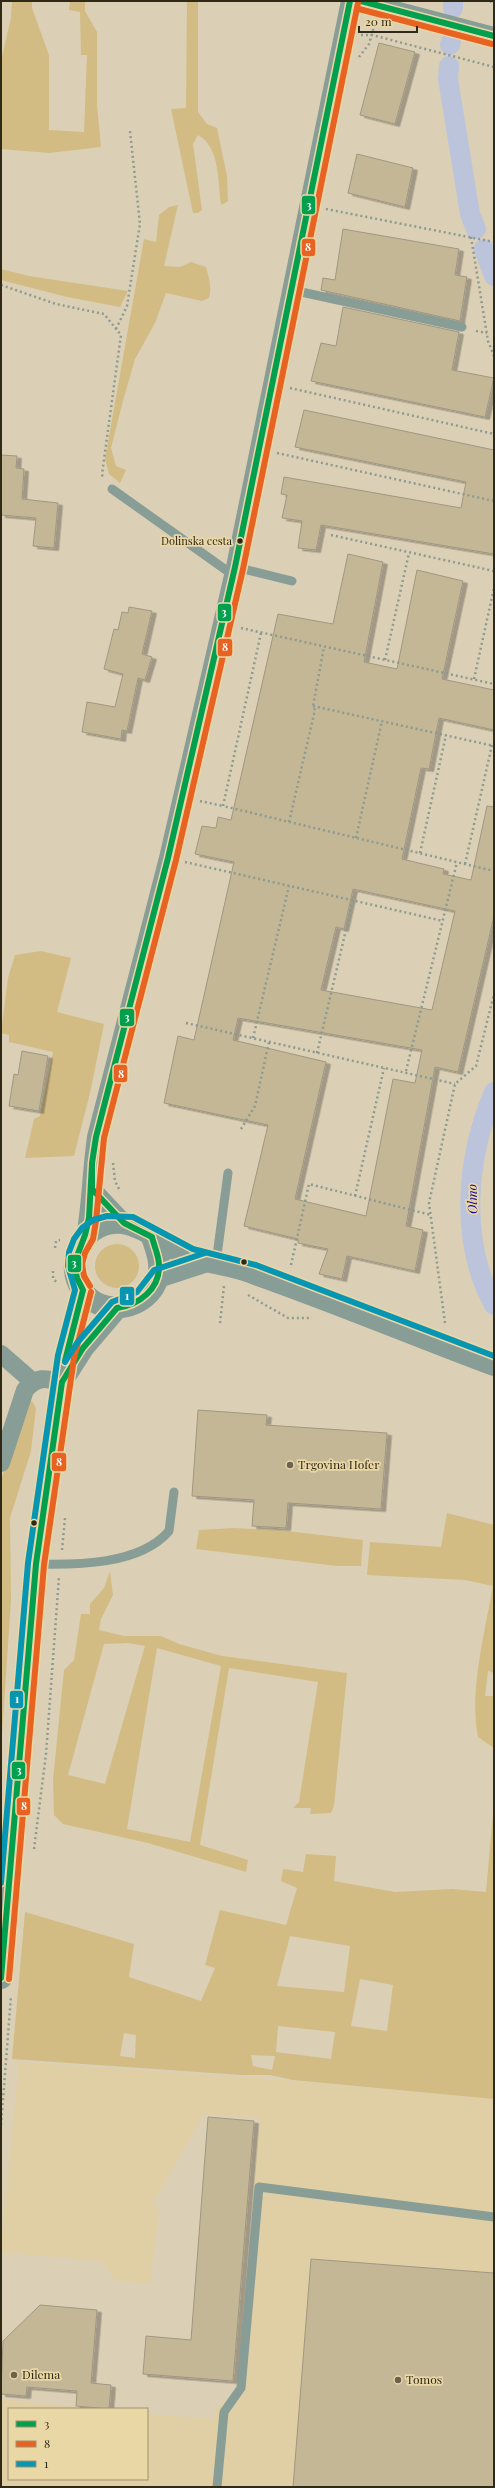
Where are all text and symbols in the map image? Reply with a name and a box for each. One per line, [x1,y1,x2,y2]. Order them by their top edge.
scale bar [359,8,417,34]
text: 20 m [365,13,392,29]
line badge: 3 [301,195,316,215]
text: 3 [306,197,312,212]
line badge: 8 [301,238,316,257]
text: 8 [305,239,311,254]
place label: Dolinska cesta [161,533,233,548]
marker: Dolinska cesta [235,536,245,546]
line badge: 3 [217,603,232,622]
text: 3 [221,604,227,619]
line badge: 8 [217,638,233,657]
text: 8 [222,639,228,654]
line badge: 3 [119,1008,135,1027]
text: 3 [124,1009,130,1024]
line badge: 8 [113,1064,128,1083]
text: 8 [118,1066,124,1081]
water label: Olmo [463,1184,480,1214]
line badge: 3 [67,1254,82,1273]
text: 3 [71,1255,77,1270]
unlabelled marker [239,1257,249,1267]
line badge: 1 [119,1286,135,1306]
text: 1 [125,1288,129,1303]
line badge: 8 [51,1452,67,1472]
text: 8 [56,1454,62,1469]
place label: Trgovina Hofer [298,1456,380,1472]
marker: Trgovina Hofer [285,1460,295,1470]
unlabelled marker [29,1518,39,1528]
line badge: 1 [9,1690,24,1709]
text: 1 [15,1691,19,1706]
line badge: 3 [11,1761,26,1780]
text: 3 [16,1762,22,1777]
line badge: 8 [16,1797,31,1816]
text: 8 [21,1798,27,1813]
place label: Dilema [22,2366,60,2382]
marker: Dilema [9,2370,19,2380]
place label: Tomos [406,2371,442,2387]
marker: Tomos [393,2375,403,2385]
legend [8,2408,148,2480]
text: 3 [44,2415,49,2431]
text: 8 [44,2435,50,2451]
text: 1 [44,2455,49,2471]

